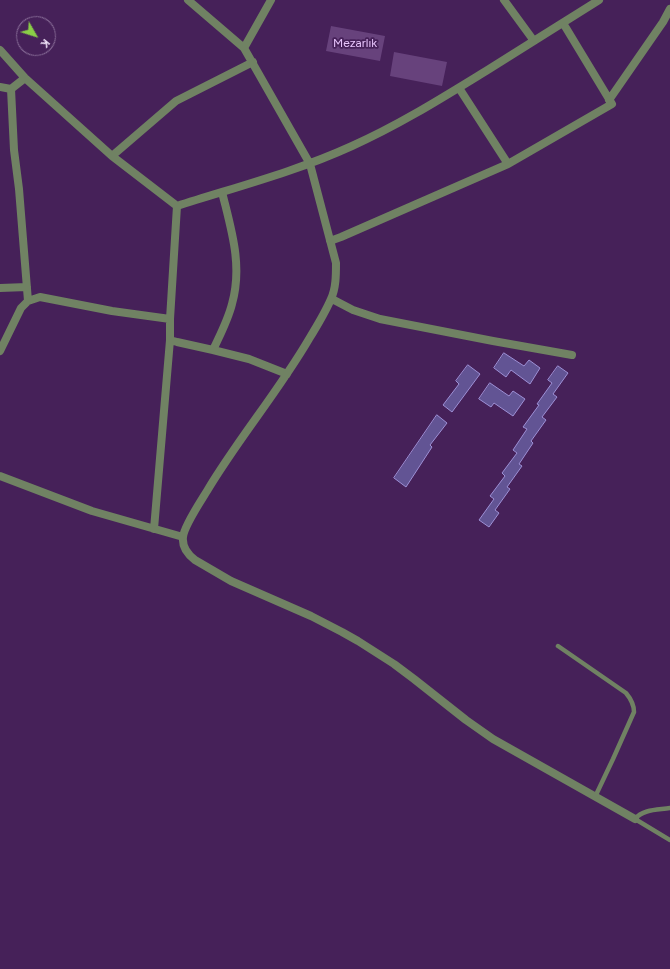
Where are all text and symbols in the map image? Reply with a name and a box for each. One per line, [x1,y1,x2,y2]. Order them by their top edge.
north arrow [16,16,56,56]
text: K [38,36,52,50]
park label: Mezarlık [333,36,377,50]

